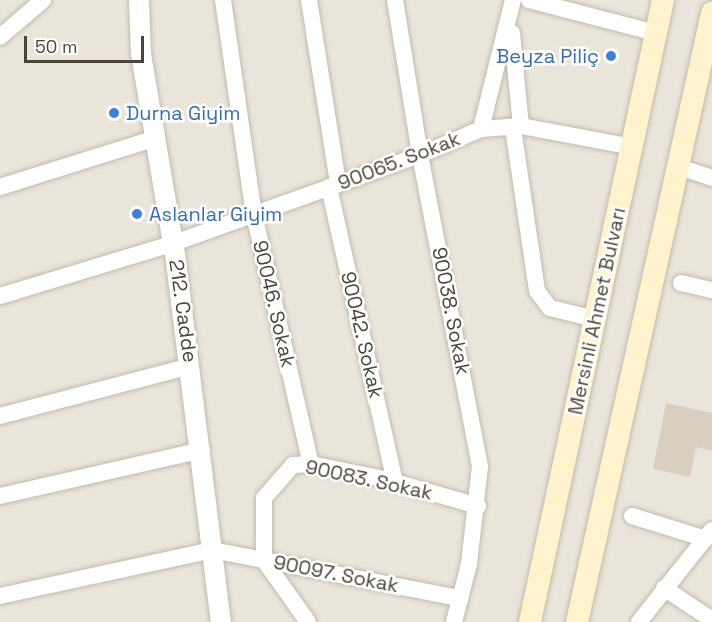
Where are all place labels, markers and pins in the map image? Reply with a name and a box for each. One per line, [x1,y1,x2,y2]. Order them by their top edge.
place label: Beyza Piliç [496,44,599,68]
marker: Beyza Piliç [604,49,618,63]
place label: Durna Giyim [126,101,240,125]
marker: Durna Giyim [107,106,121,120]
place label: Aslanlar Giyim [149,202,282,226]
marker: Aslanlar Giyim [130,207,144,221]

